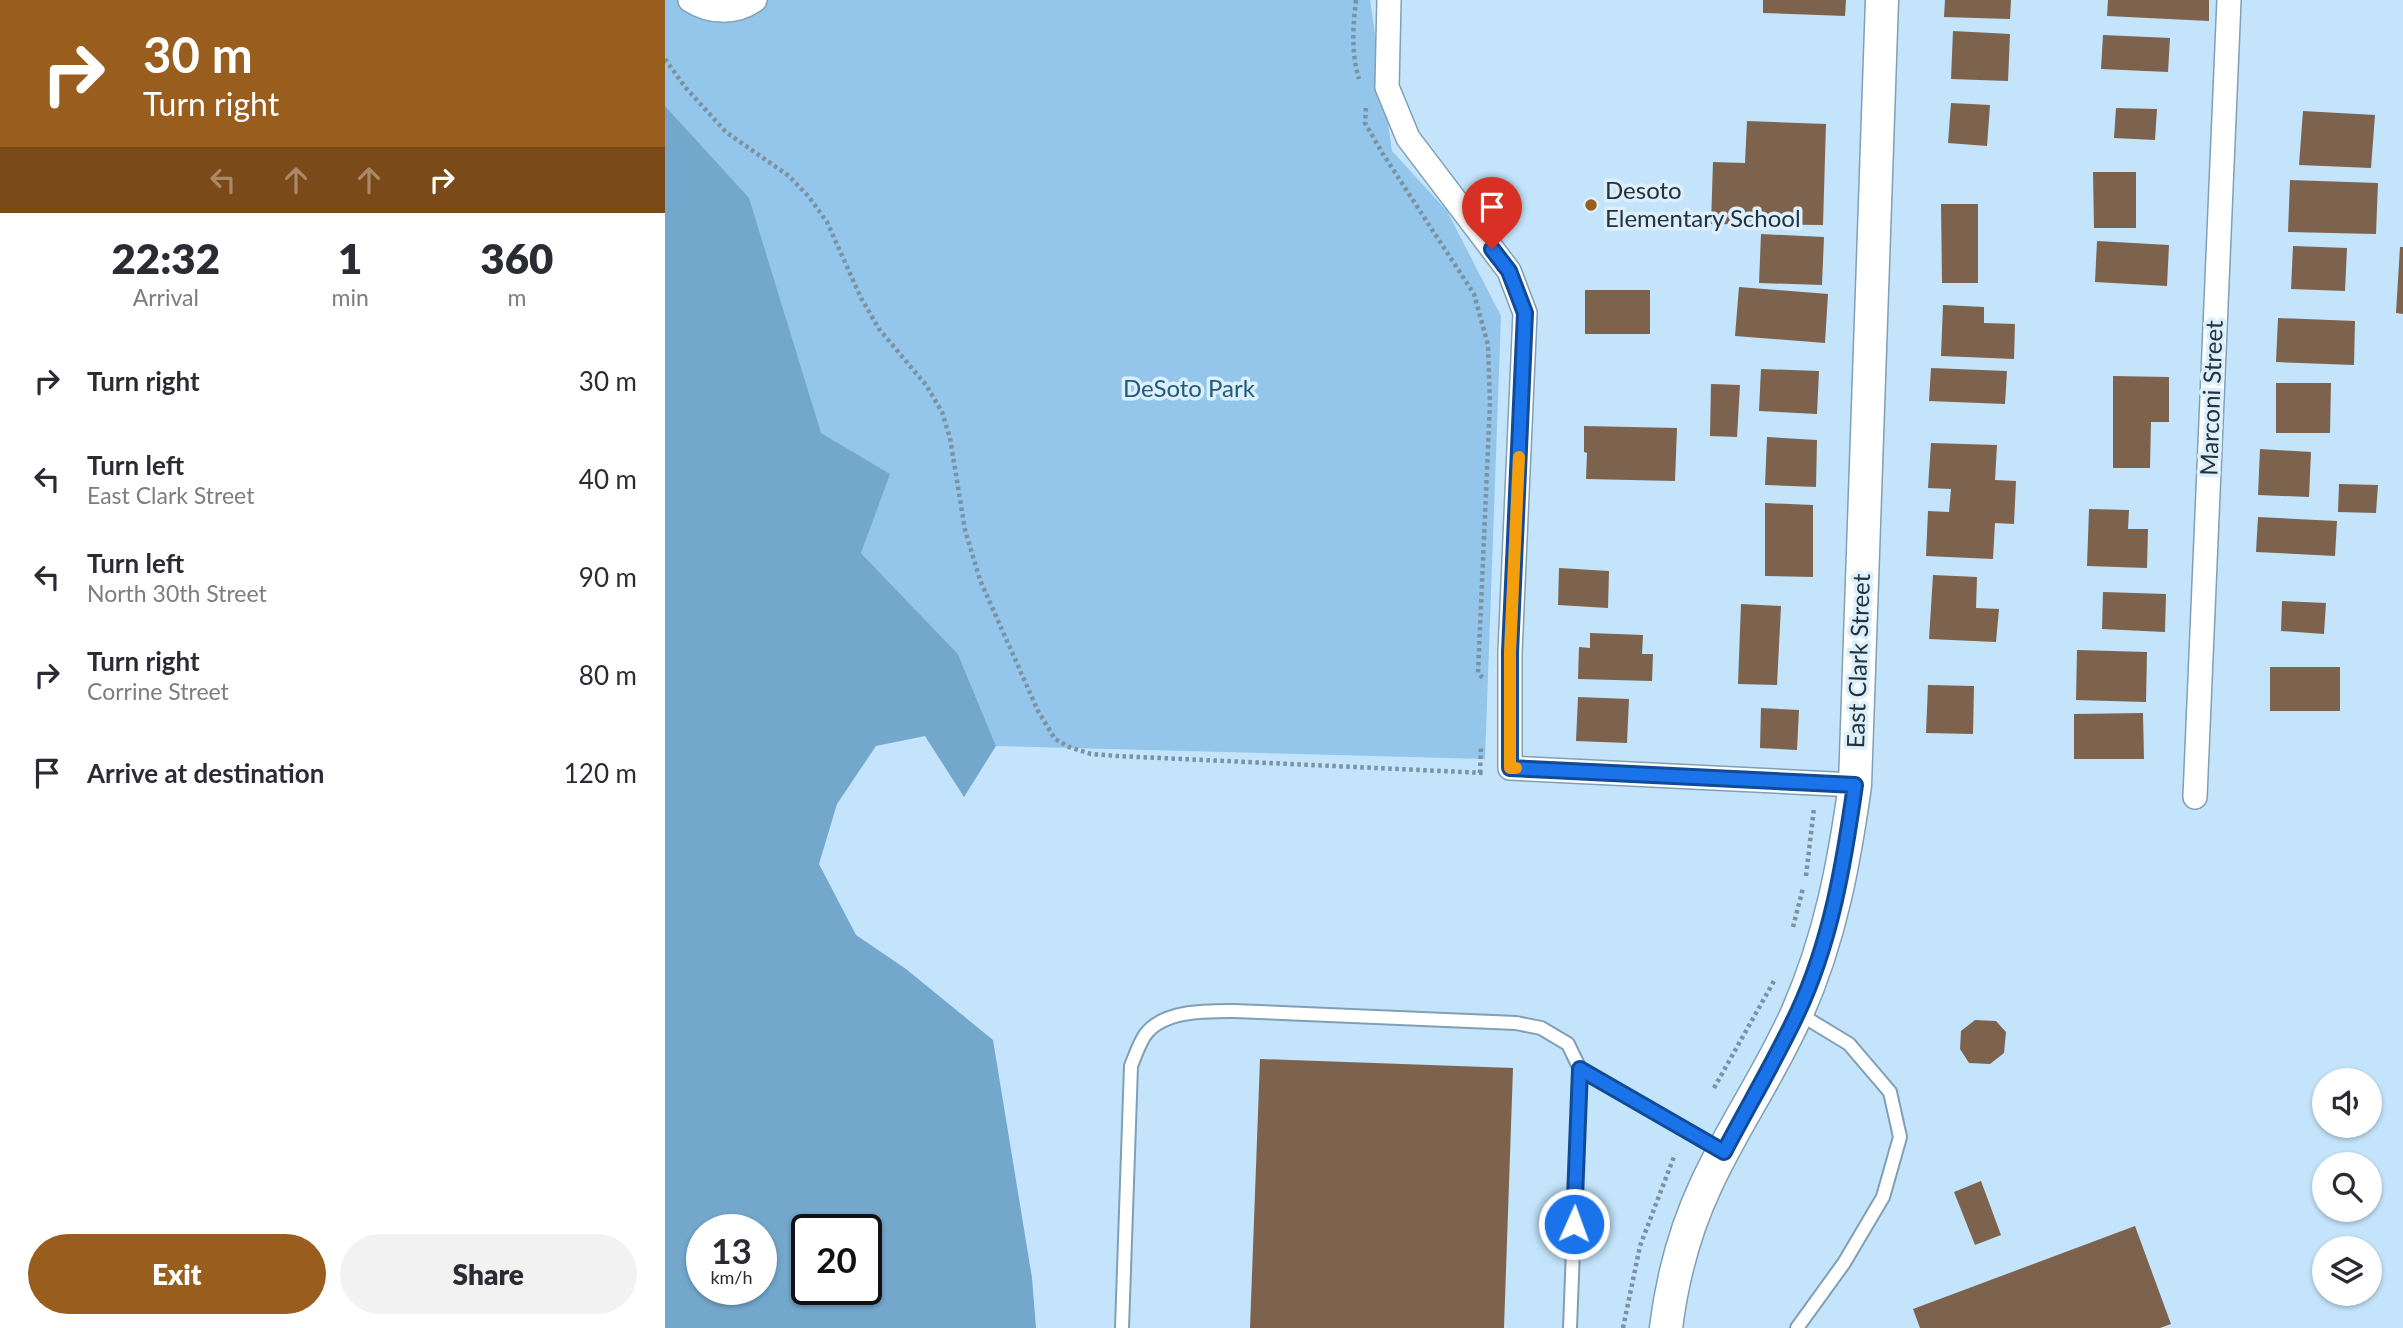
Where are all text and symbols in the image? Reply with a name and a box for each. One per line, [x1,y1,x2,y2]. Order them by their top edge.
text: 30 m [143,25,253,83]
icon: right [28,28,119,119]
text: Turn right [143,84,279,123]
icon: left [204,161,242,199]
icon: ahead [277,161,315,199]
icon: ahead [350,161,388,199]
icon: right [423,161,461,199]
place label: Desoto Elementary School [1605,175,1801,232]
pin [1462,177,1522,249]
icon: arrive [1473,188,1511,226]
marker: Desoto Elementary School [1583,197,1599,213]
text: 22:32 [112,233,220,283]
text: 1 [338,233,362,283]
text: 360 [480,233,553,283]
text: Arrival [133,283,199,311]
text: min [332,283,369,311]
text: m [507,283,526,311]
street label: Marconi Street [2193,319,2228,476]
icon: right [28,362,66,400]
text: Turn right [87,365,200,397]
text: 30 m [579,365,637,397]
park label: DeSoto Park [1123,373,1256,402]
text: Turn left [87,449,184,481]
icon: left [28,460,66,498]
text: 40 m [579,463,637,495]
text: East Clark Street [87,481,254,509]
text: Turn left [87,547,184,579]
icon: left [28,558,66,596]
text: 90 m [579,561,637,593]
street label: East Clark Street [1840,573,1875,749]
text: North 30th Street [87,579,267,607]
text: Turn right [87,645,200,677]
icon: right [28,656,66,694]
text: 80 m [579,659,637,691]
text: Corrine Street [87,677,229,705]
icon: arrive [28,754,66,792]
text: Arrive at destination [87,757,324,789]
text: 120 m [564,757,637,789]
map controls [2312,1068,2382,1306]
button: sound [2312,1068,2382,1138]
button: search [2312,1152,2382,1222]
position arrow [1537,1187,1611,1261]
speed limit sign: 20 [791,1214,882,1305]
text: 13 [711,1229,752,1271]
button: Exit [28,1234,326,1314]
button: Share [340,1234,637,1314]
button: layers [2312,1236,2382,1306]
text: km/h [710,1266,753,1288]

